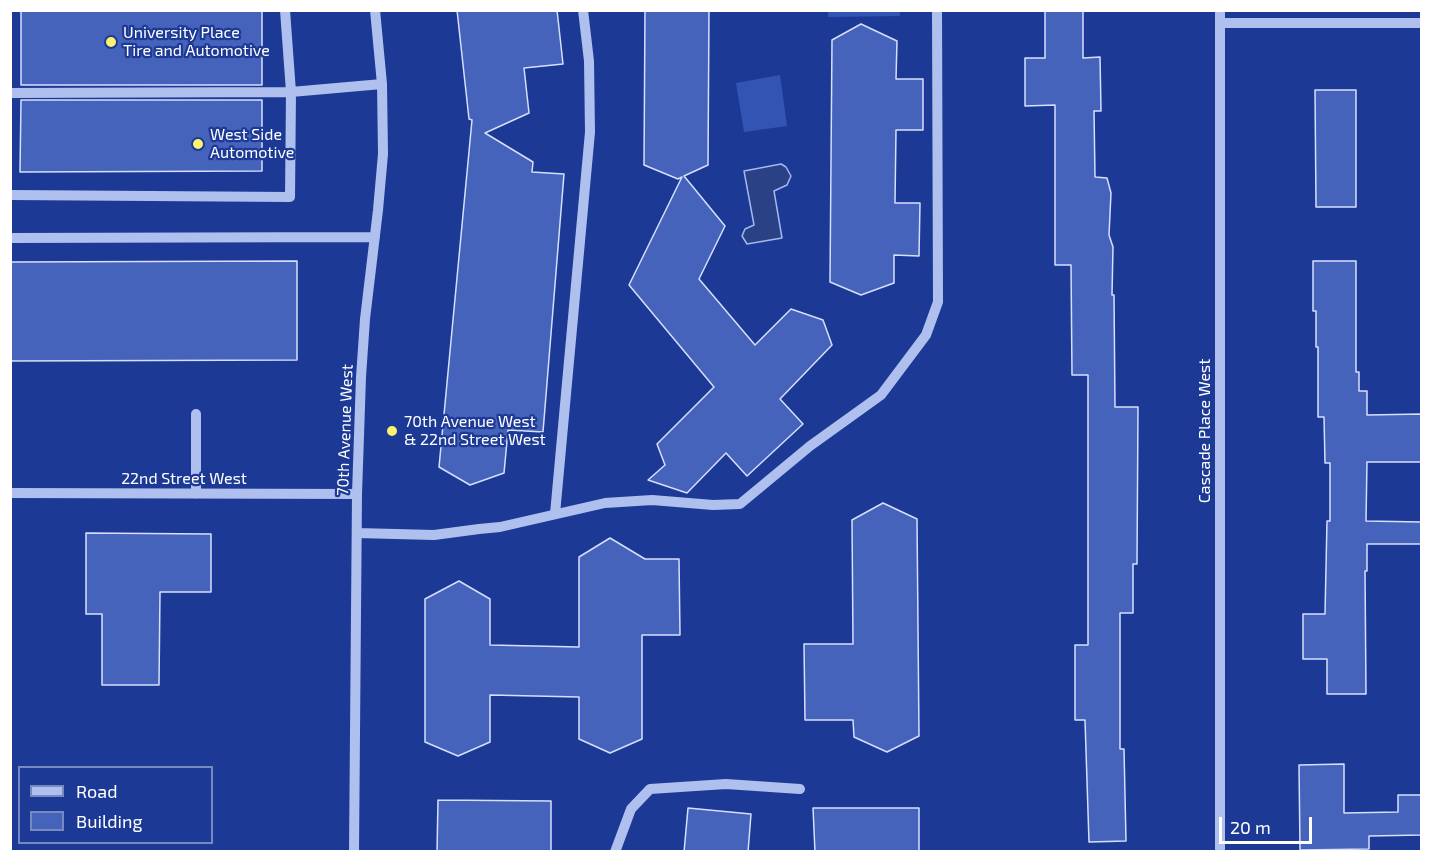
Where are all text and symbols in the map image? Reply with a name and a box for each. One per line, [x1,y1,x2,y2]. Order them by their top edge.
place label: University Place Tire and Automotive [123,23,270,61]
marker: University Place Tire and Automotive [104,35,118,49]
place label: West Side Automotive [210,125,294,163]
marker: West Side Automotive [191,137,205,151]
street label: Cascade Place West [1195,359,1215,503]
street label: 70th Avenue West [333,364,357,496]
place label: 70th Avenue West & 22nd Street West [404,412,546,450]
marker: 70th Avenue West & 22nd Street West [385,424,399,438]
street label: 22nd Street West [121,469,247,489]
legend [18,766,213,844]
text: Road [76,780,117,802]
scale bar [1222,805,1315,843]
text: Building [76,810,143,832]
text: 20 m [1230,816,1271,838]

